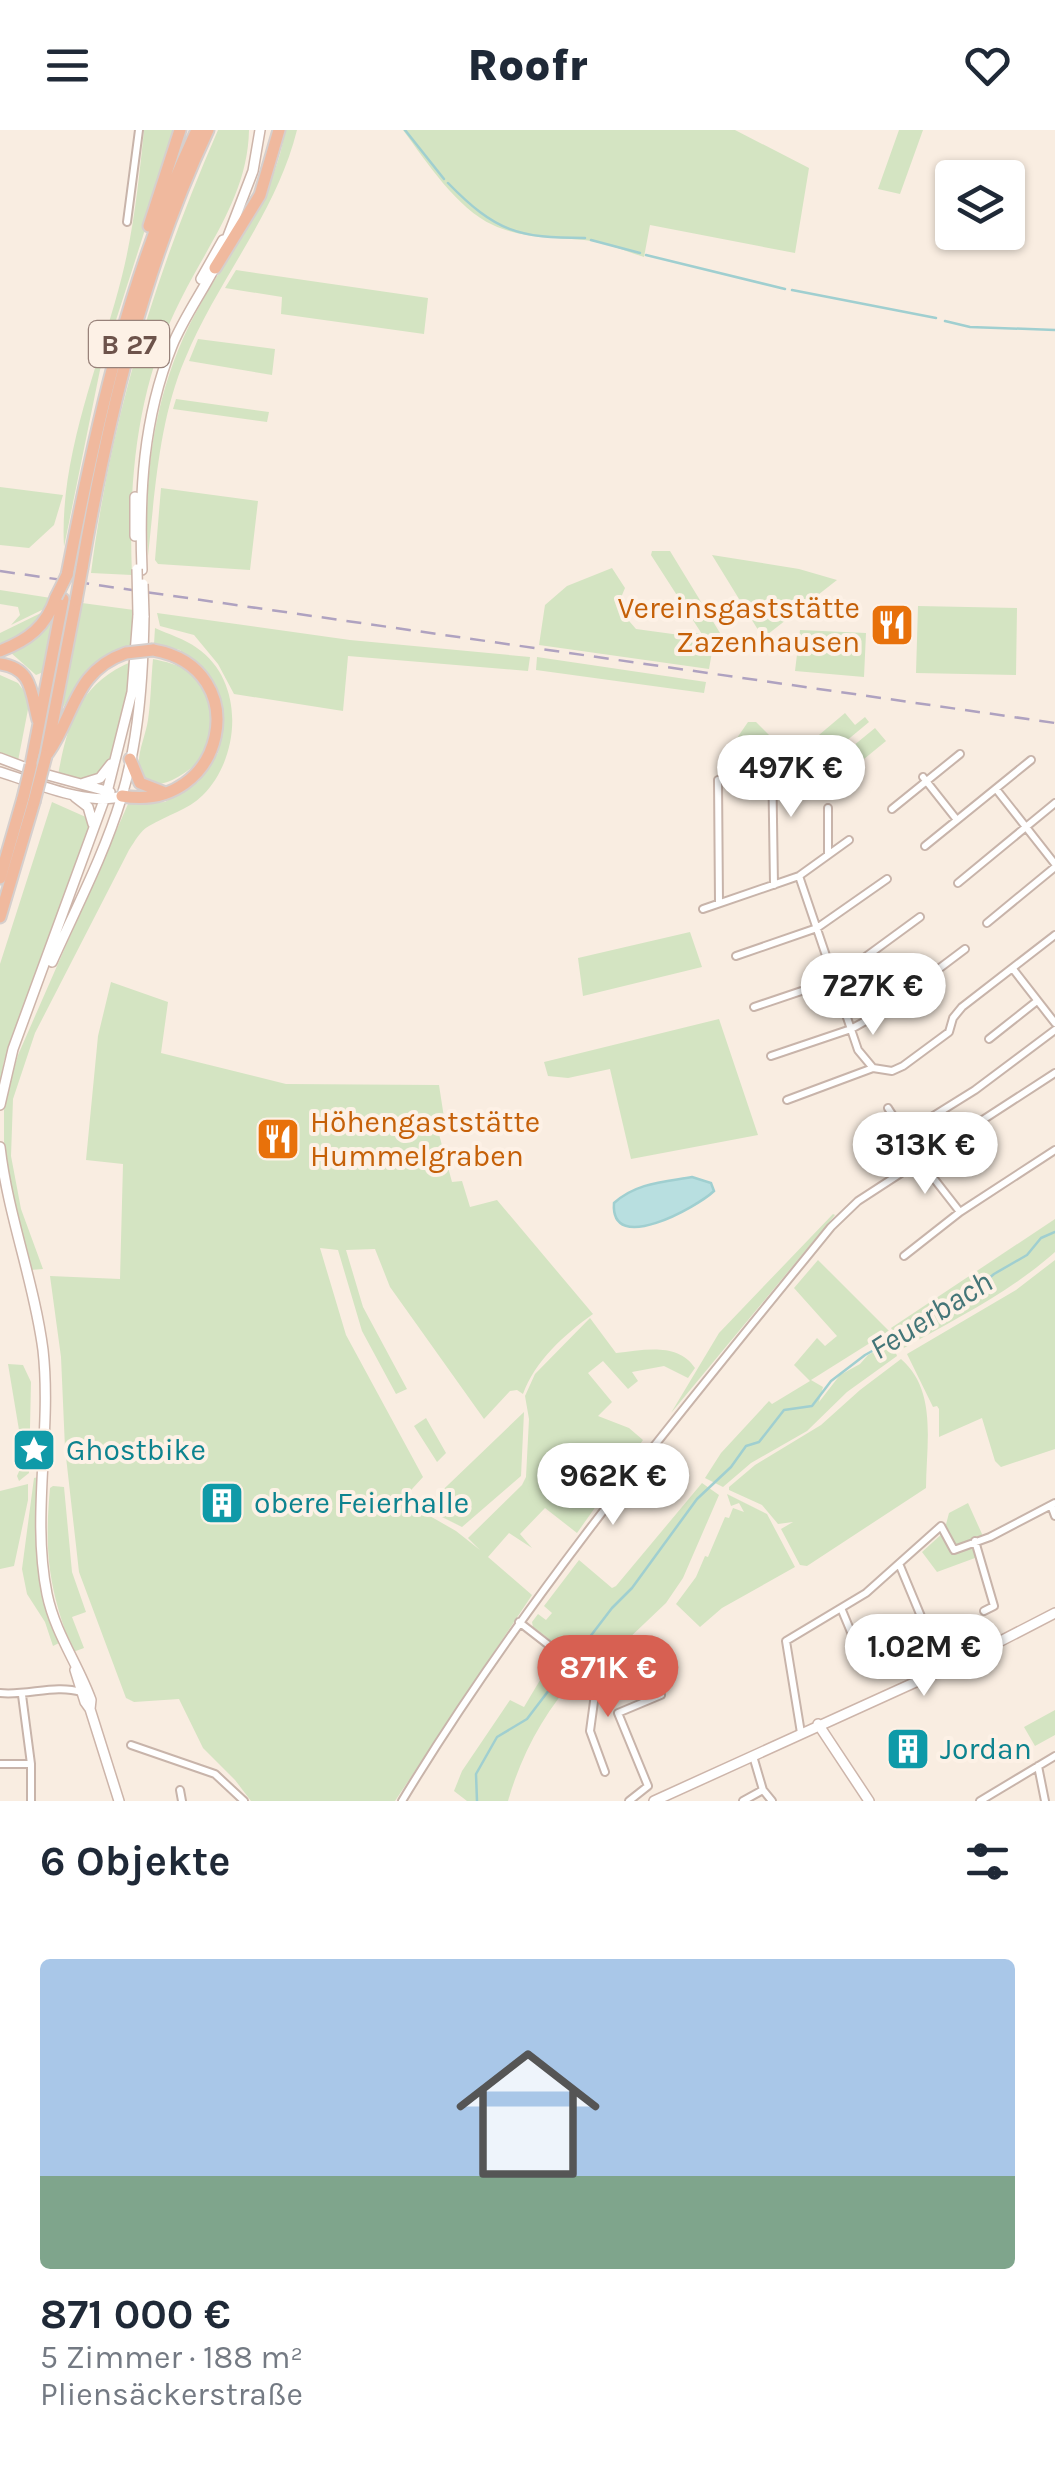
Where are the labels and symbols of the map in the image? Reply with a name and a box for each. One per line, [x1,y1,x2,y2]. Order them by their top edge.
road number: B 27 [89,321,169,367]
place label: Vereinsgaststätte Zazenhausen [618,590,860,660]
restaurant icon: Vereinsgaststätte Zazenhausen [869,602,915,648]
pin: 497K € [710,735,872,820]
pin: 727K € [792,953,954,1038]
place label: Höhengaststätte Hummelgraben [310,1104,540,1174]
pin: 313K € [844,1112,1006,1197]
restaurant icon: Höhengaststätte Hummelgraben [255,1116,301,1162]
water label: Feuerbach [863,1263,999,1367]
place icon: Ghostbike [11,1427,57,1473]
place label: Ghostbike [66,1432,206,1468]
pin: 962K € [532,1443,694,1528]
building icon: obere Feierhalle [199,1480,245,1526]
place label: obere Feierhalle [254,1485,469,1521]
pin: 1.02M € [832,1614,1016,1699]
pin: 871K € [527,1635,689,1720]
building icon: Jordan [885,1726,931,1772]
place label: Jordan [940,1731,1032,1767]

